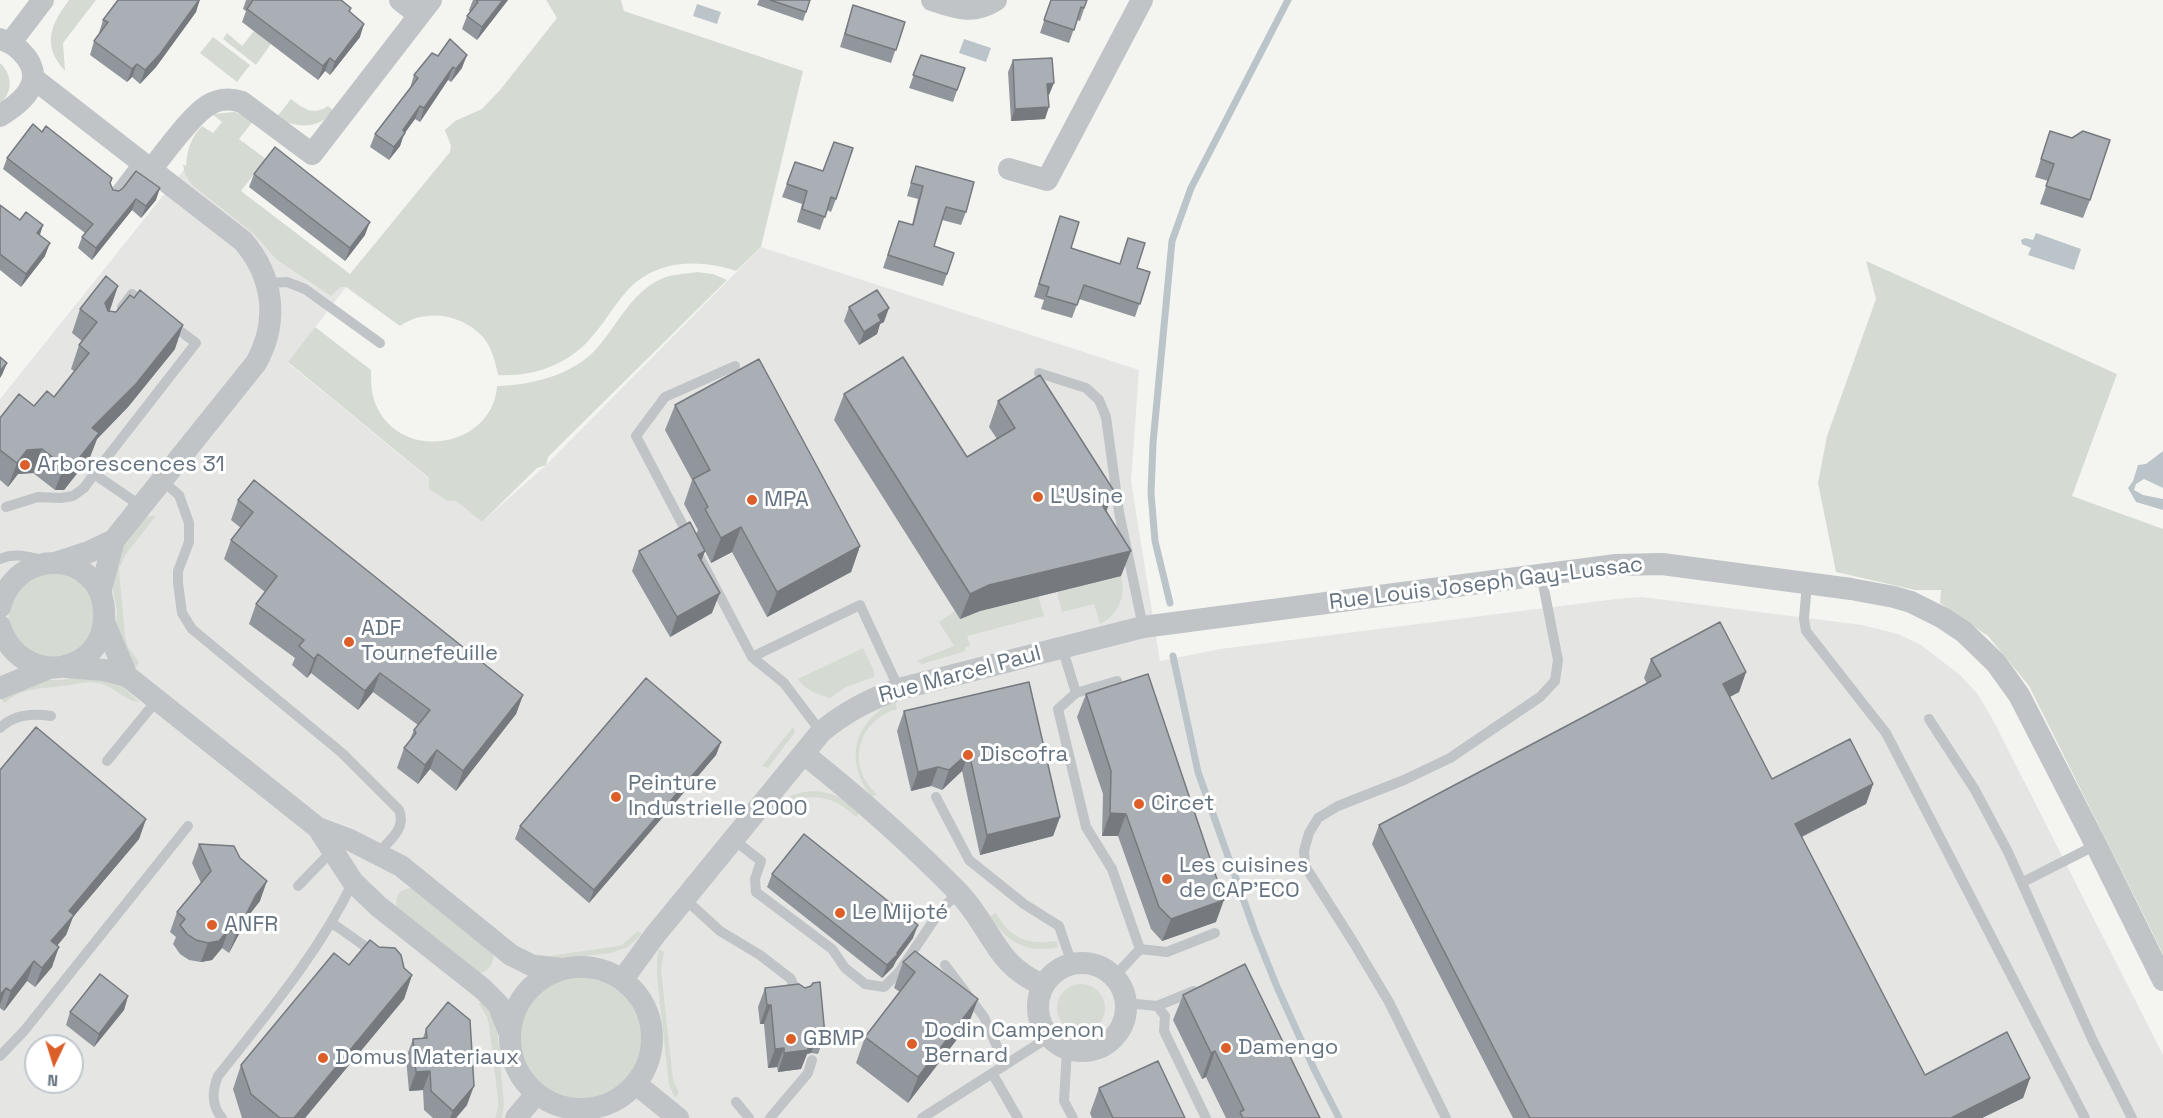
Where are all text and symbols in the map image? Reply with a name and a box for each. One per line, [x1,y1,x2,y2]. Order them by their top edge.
place label: Arborescences 31 [37,452,225,478]
marker: Arborescences 31 [18,458,32,472]
place label: L'Usine [1050,484,1123,510]
place label: MPA [764,487,809,513]
marker: L'Usine [1031,490,1045,504]
marker: MPA [745,493,759,507]
street label: Rue Louis Joseph Gay-Lussac [1328,552,1644,616]
place label: ADF Tournefeuille [361,616,498,668]
marker: ADF Tournefeuille [342,635,356,649]
street label: Rue Marcel Paul [876,641,1044,709]
place label: Discofra [980,742,1068,768]
marker: Discofra [961,748,975,762]
place label: Peinture Industrielle 2000 [628,771,808,822]
marker: Peinture Industrielle 2000 [609,790,623,804]
place label: Circet [1151,791,1214,817]
marker: Circet [1132,797,1146,811]
place label: Les cuisines de CAP'ECO [1179,853,1308,904]
marker: Les cuisines de CAP'ECO [1160,872,1174,886]
place label: Le Mijoté [852,900,948,926]
marker: Le Mijoté [833,906,847,920]
place label: ANFR [224,912,278,938]
marker: ANFR [205,918,219,932]
place label: Dodin Campenon Bernard [924,1018,1104,1070]
place label: GBMP [803,1026,864,1052]
marker: GBMP [784,1032,798,1046]
north arrow [24,1034,84,1094]
place label: Damengo [1238,1035,1338,1061]
marker: Dodin Campenon Bernard [905,1037,919,1051]
marker: Damengo [1219,1041,1233,1055]
place label: Domus Materiaux [335,1045,519,1071]
marker: Domus Materiaux [316,1051,330,1065]
text: N [47,1070,59,1091]

